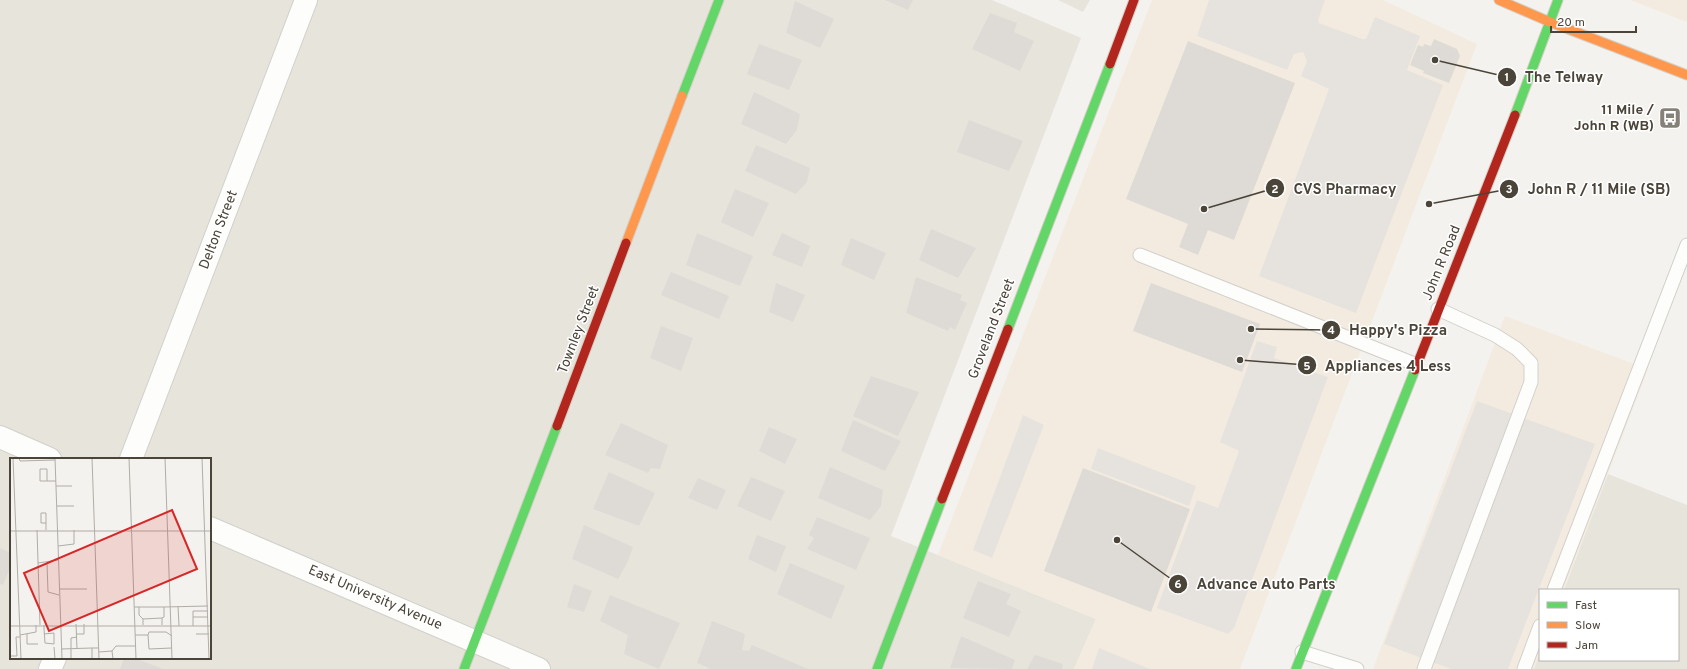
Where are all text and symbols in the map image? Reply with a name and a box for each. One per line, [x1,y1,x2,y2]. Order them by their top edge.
scale bar [1551,8,1636,34]
text: 20 m [1557,15,1585,31]
callout: The Telway [1497,63,1611,90]
text: The Telway [1525,69,1604,88]
text: 1 [1505,70,1509,86]
place label: 11 Mile / John R (WB) [1574,102,1655,135]
bus stop icon: 11 Mile / John R (WB) [1657,105,1683,131]
callout: CVS Pharmacy [1265,175,1404,202]
callout: John R / 11 Mile (SB) [1499,176,1678,203]
text: CVS Pharmacy [1293,181,1397,200]
text: John R / 11 Mile (SB) [1527,181,1671,200]
text: 2 [1271,182,1279,198]
text: 3 [1505,182,1513,198]
street label: Delton Street [196,188,242,272]
street label: John R Road [1419,223,1465,303]
street label: Groveland Street [965,276,1019,382]
street label: Townley Street [554,284,604,376]
callout: Happy's Pizza [1321,316,1455,343]
text: Happy's Pizza [1349,322,1447,341]
text: 4 [1327,323,1335,339]
callout: Appliances 4 Less [1297,352,1459,379]
text: Appliances 4 Less [1325,358,1451,377]
text: 5 [1303,359,1311,375]
inset map [10,458,211,659]
street label: East University Avenue [305,562,445,634]
callout: Advance Auto Parts [1168,570,1344,597]
text: Advance Auto Parts [1196,576,1336,595]
text: 6 [1174,577,1182,593]
legend [1539,589,1679,661]
text: Fast [1575,598,1597,614]
text: Slow [1575,618,1601,634]
text: Jam [1575,638,1598,654]

